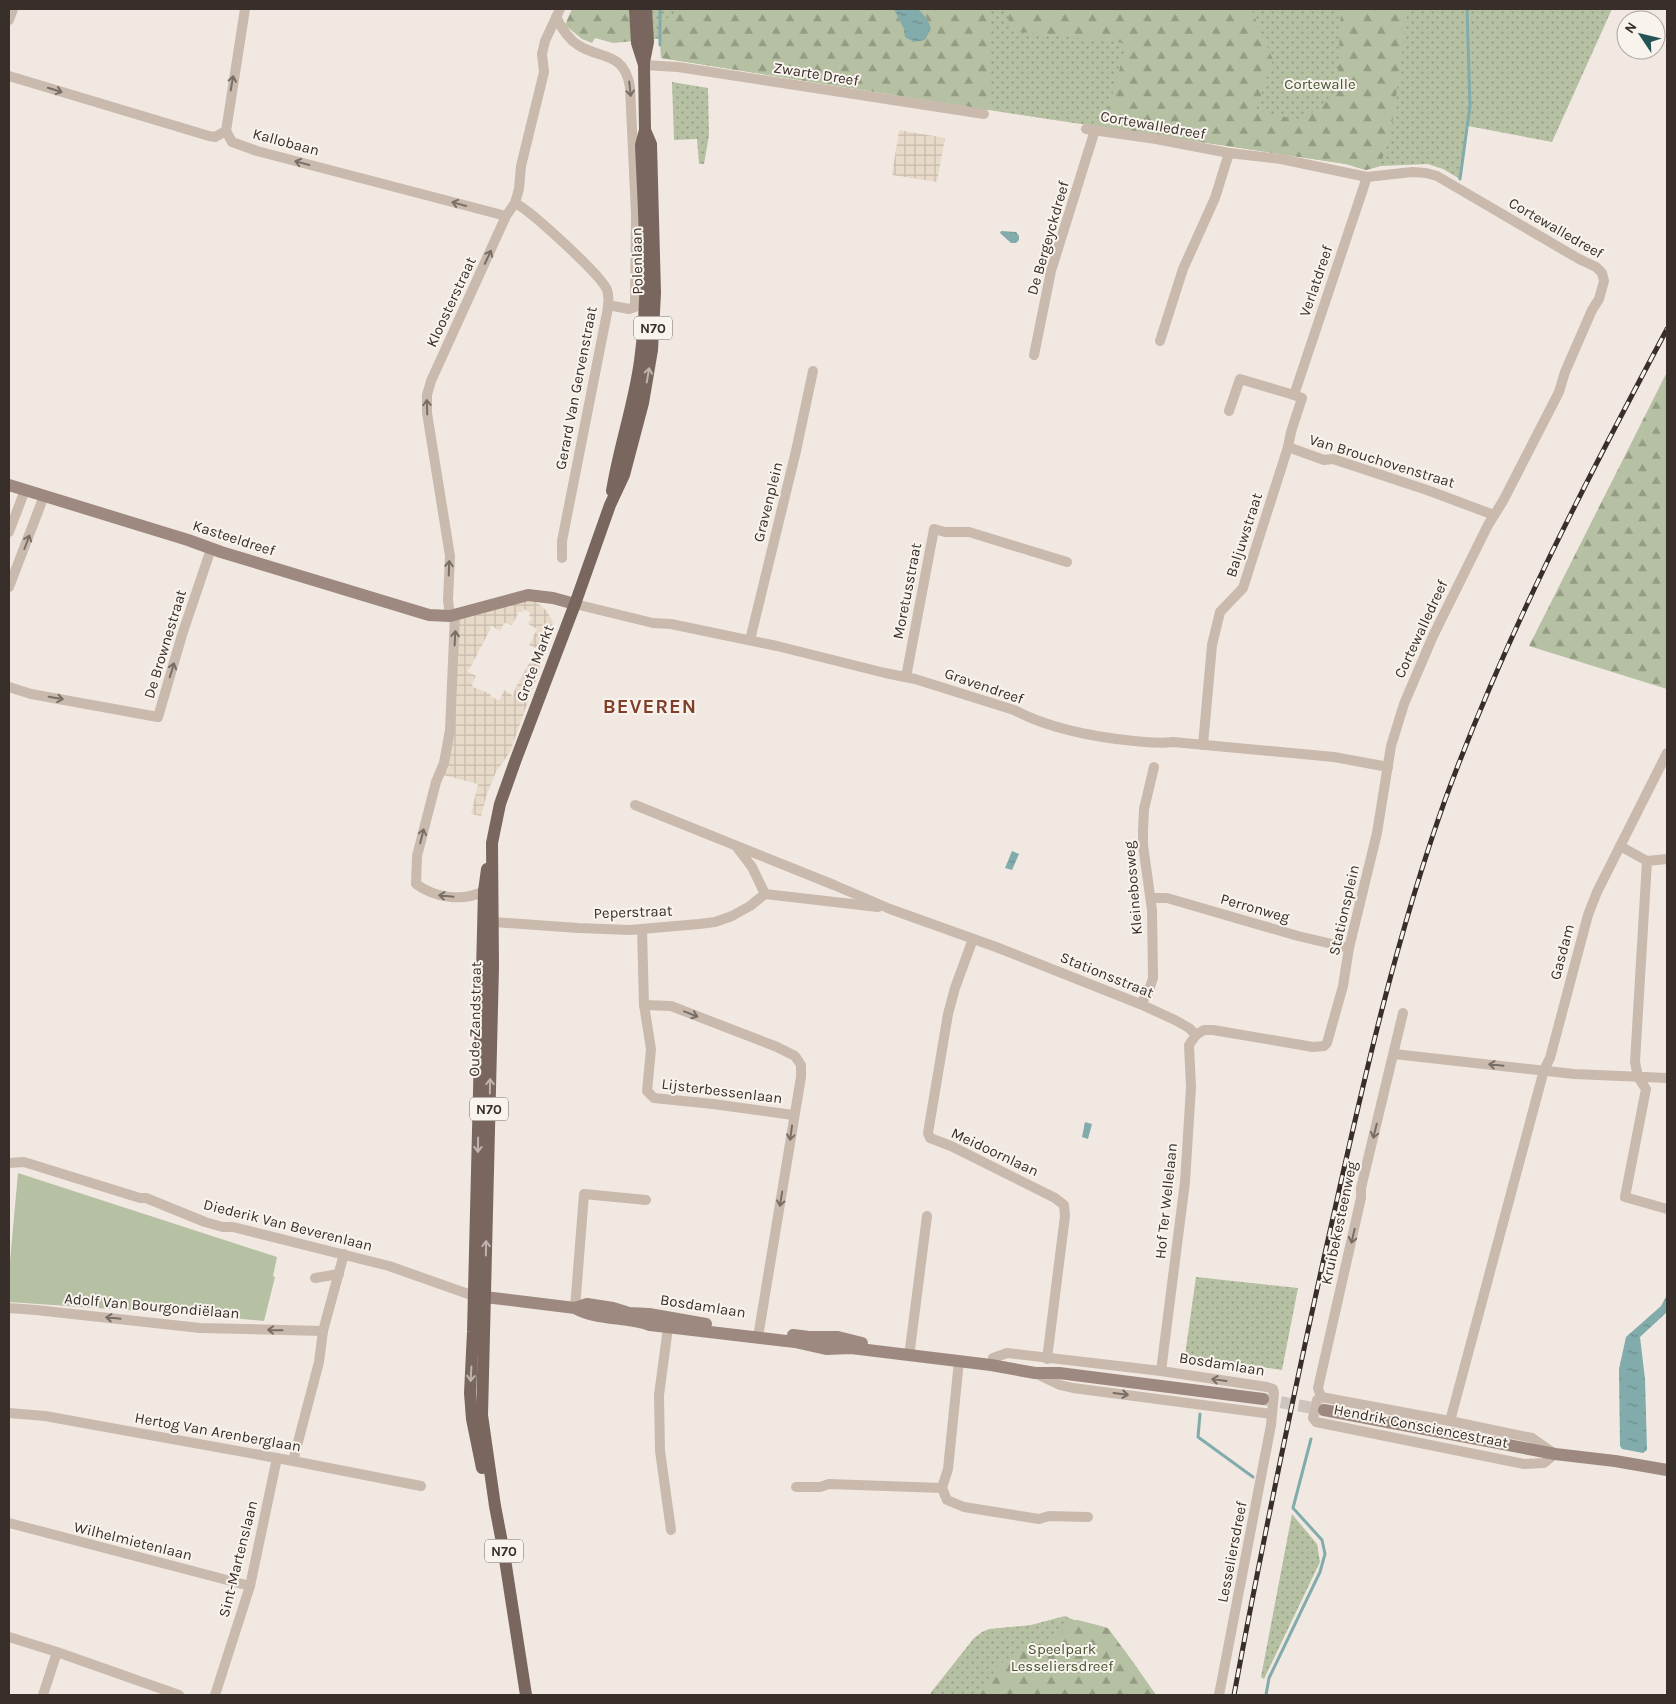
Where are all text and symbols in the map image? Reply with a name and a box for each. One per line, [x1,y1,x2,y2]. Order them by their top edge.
north arrow [1616,10,1666,60]
text: N [1621,19,1641,37]
street label: Zwarte Dreef [772,58,861,90]
park label: Cortewalle [1284,75,1356,93]
one-way arrow [228,76,238,92]
one-way arrow [625,81,635,97]
one-way arrow [47,86,63,96]
street label: Cortewalledreef [1099,107,1208,143]
street label: Kallobaan [251,124,321,160]
one-way arrow [294,158,310,167]
street label: De Bergeyckdreef [1023,178,1073,297]
street label: Cortewalledreef [1505,194,1607,263]
one-way arrow [451,198,467,208]
street label: Polenlaan [627,227,647,295]
street label: Verlatdreef [1295,242,1337,319]
one-way arrow [483,250,493,265]
street label: Kloosterstraat [422,254,480,350]
street label: Gerard Van Gervenstraat [551,304,601,471]
road number: N70 [634,316,672,339]
one-way arrow [643,367,653,383]
one-way arrow [423,399,432,415]
street label: Van Brouchovenstraat [1307,430,1457,492]
street label: Gravenplein [749,460,787,544]
street label: Baljuwstraat [1222,490,1266,579]
street label: Kasteeldreef [191,516,278,560]
one-way arrow [23,534,32,549]
street label: Moretusstraat [889,541,925,641]
one-way arrow [444,560,454,576]
street label: Cortewalledreef [1390,576,1452,681]
street label: De Brownestraat [140,587,190,701]
street label: Grote Markt [512,622,558,704]
one-way arrow [450,630,459,646]
one-way arrow [167,663,177,679]
street label: Gravendreef [942,664,1027,708]
one-way arrow [47,694,63,704]
district label: BEVEREN [603,695,697,718]
one-way arrow [418,829,428,845]
street label: Kleinebosweg [1120,840,1146,936]
street label: Stationsplein [1325,863,1363,957]
street label: Perronweg [1218,890,1292,927]
one-way arrow [438,891,454,901]
street label: Peperstraat [593,902,673,922]
street label: Gasdam [1546,922,1578,982]
street label: Stationsstraat [1058,948,1157,1002]
street label: Oude Zandstraat [465,961,485,1077]
one-way arrow [683,1010,698,1019]
one-way arrow [1488,1060,1504,1070]
street label: Lijsterbessenlaan [660,1075,784,1107]
one-way arrow [485,1078,495,1094]
road number: N70 [470,1098,508,1120]
one-way arrow [1370,1122,1379,1138]
street label: Meidoornlaan [948,1124,1042,1180]
one-way arrow [786,1125,796,1141]
one-way arrow [473,1137,482,1153]
street label: Hof Ter Wellelaan [1151,1142,1181,1260]
street label: Kruibekesteenweg [1317,1159,1361,1286]
one-way arrow [775,1191,785,1207]
street label: Diederik Van Beverenlaan [202,1195,374,1255]
one-way arrow [1347,1228,1357,1244]
one-way arrow [481,1240,491,1256]
street label: Adolf Van Bourgondiëlaan [64,1289,240,1323]
street label: Bosdamlaan [659,1290,747,1322]
one-way arrow [105,1313,121,1323]
one-way arrow [267,1325,283,1335]
street label: Bosdamlaan [1178,1348,1266,1380]
one-way arrow [466,1365,475,1381]
one-way arrow [1212,1375,1228,1385]
one-way arrow [1113,1389,1129,1399]
street label: Hendrik Consciencestraat [1332,1400,1510,1452]
street label: Hertog Van Arenberglaan [133,1408,303,1456]
street label: Sint-Martenslaan [215,1499,261,1619]
street label: Lesseliersdreef [1213,1499,1251,1604]
street label: Wilhelmietenlaan [72,1518,194,1564]
road number: N70 [485,1540,523,1562]
park label: Speelpark Lesseliersdreef [1011,1640,1114,1675]

